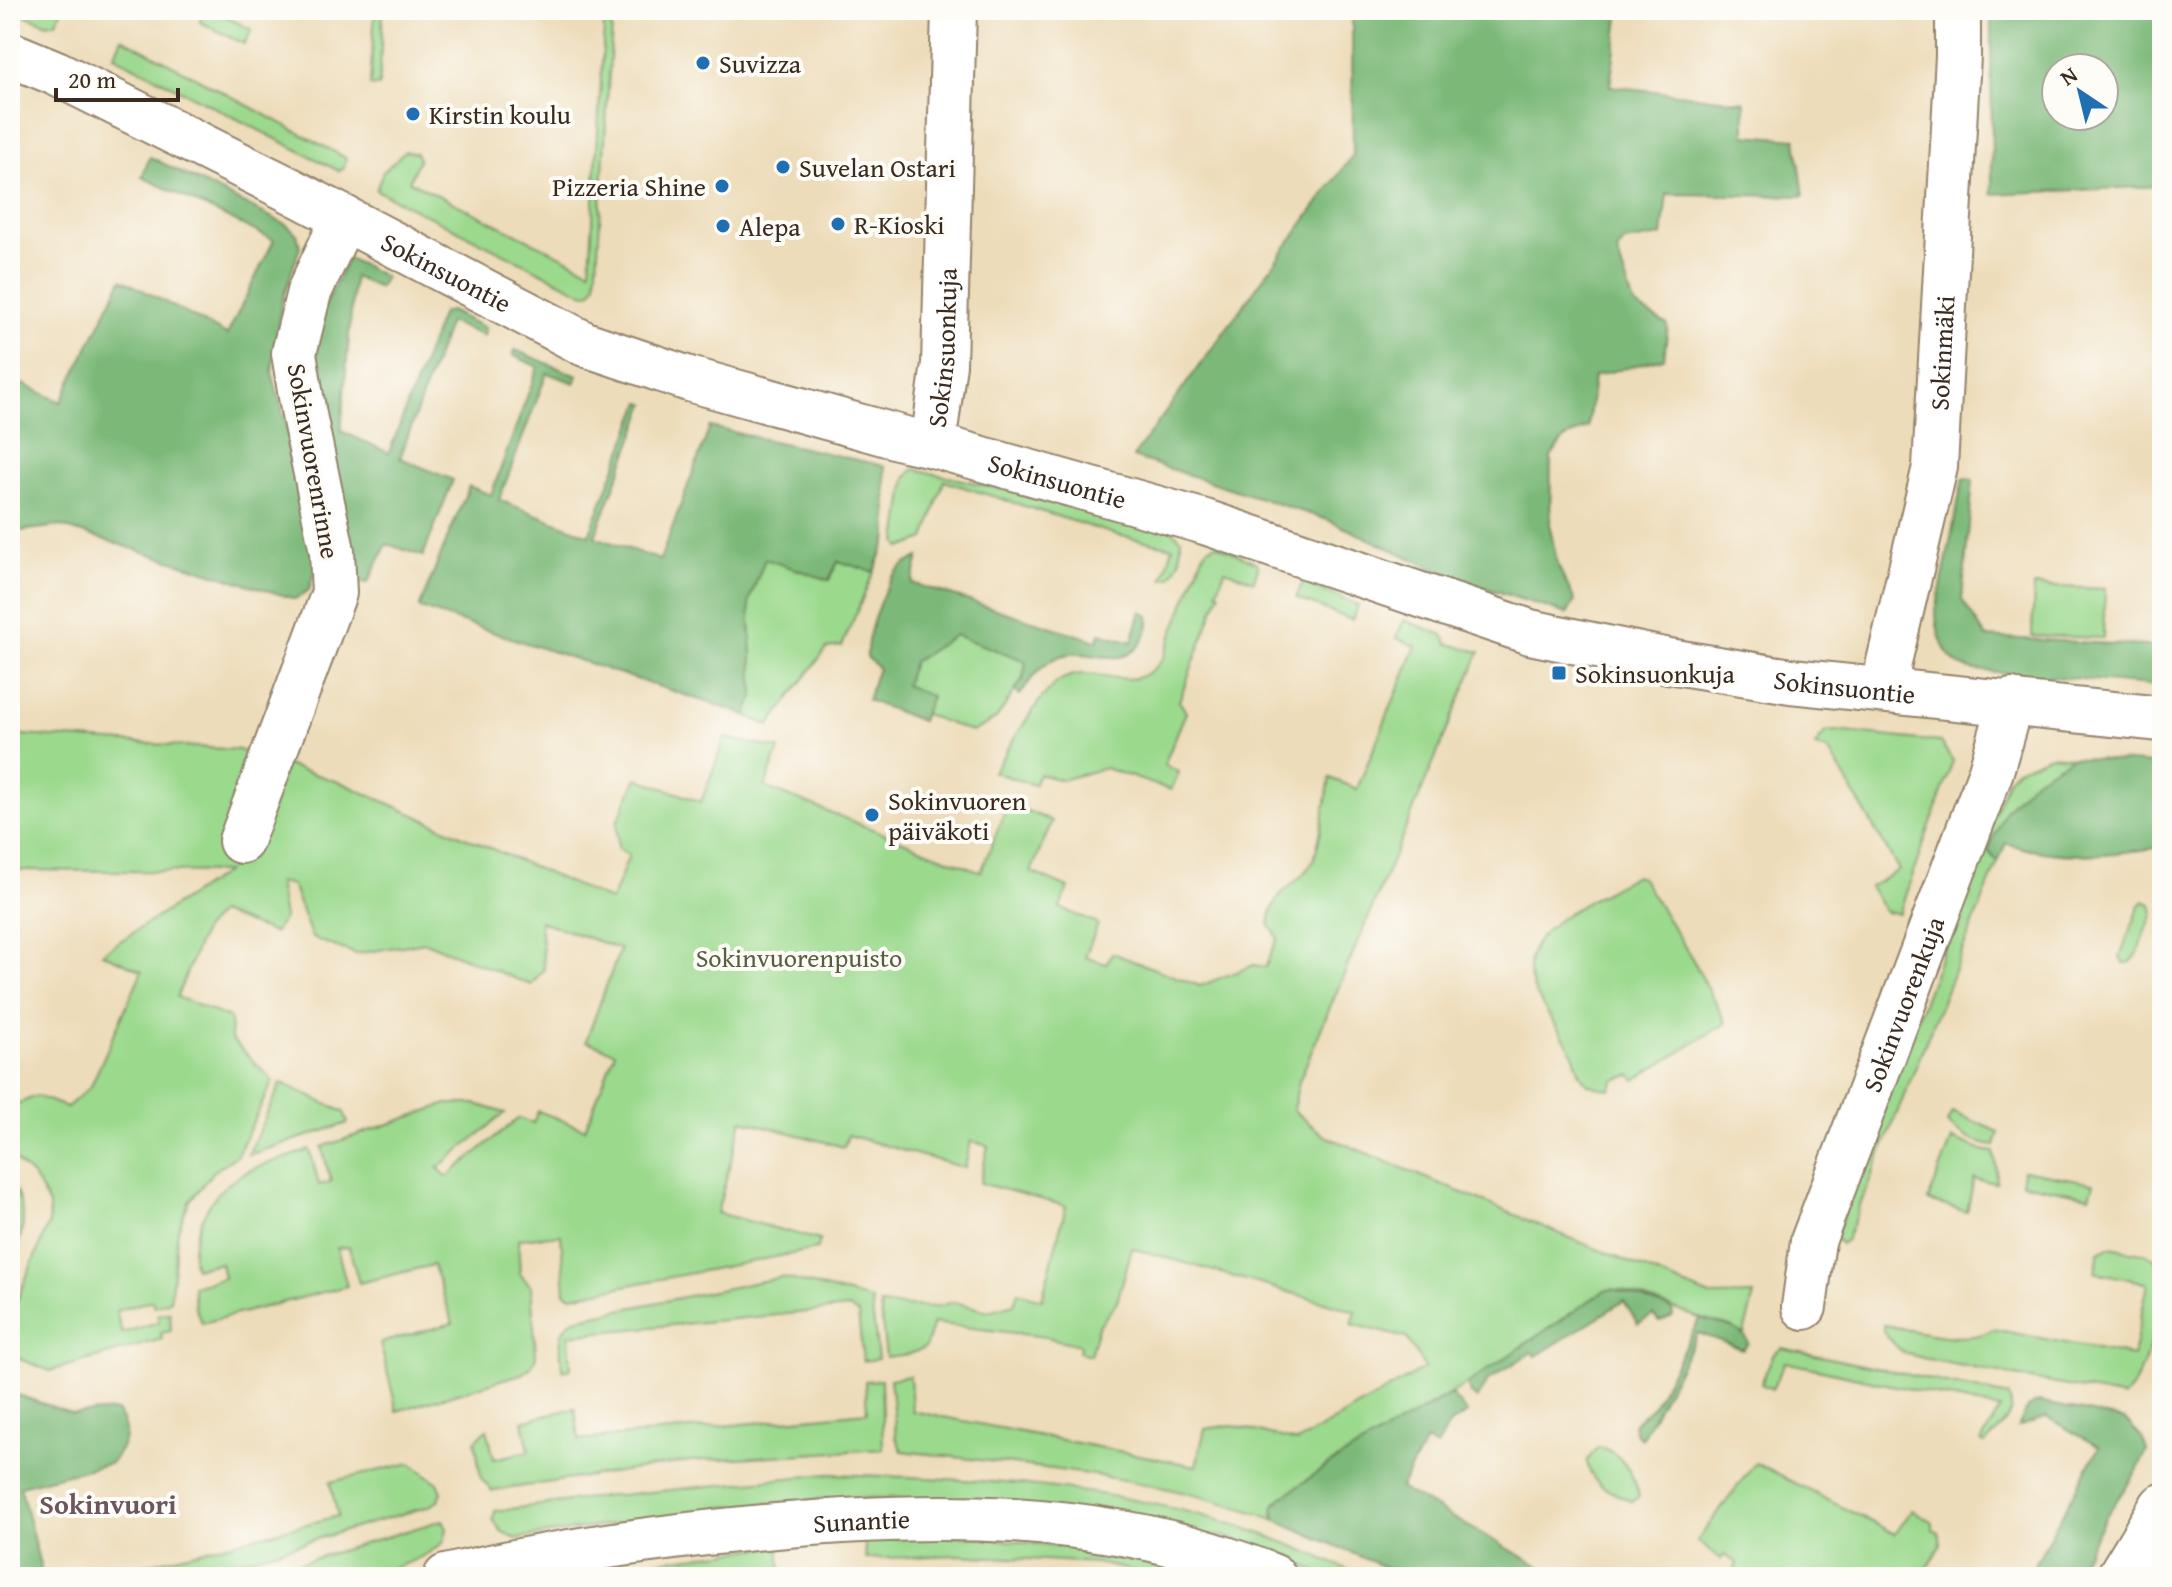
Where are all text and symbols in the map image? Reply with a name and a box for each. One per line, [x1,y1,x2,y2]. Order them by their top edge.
place label: Suvizza [719,44,802,83]
scale bar [56,52,178,102]
north arrow [2040,52,2120,132]
marker: Suvizza [694,54,712,72]
text: N [2053,58,2084,93]
text: 20 m [68,62,116,97]
place label: Kirstin koulu [429,95,571,134]
marker: Kirstin koulu [404,105,422,123]
place label: Suvelan Ostari [799,148,956,187]
marker: Suvelan Ostari [774,158,792,176]
place label: Pizzeria Shine [552,167,706,206]
marker: Pizzeria Shine [713,177,731,195]
place label: R-Kioski [854,205,945,244]
place label: Alepa [739,207,801,246]
marker: R-Kioski [829,215,847,233]
marker: Alepa [714,217,732,235]
street label: Sokinsuontie [375,222,519,322]
street label: Sokinsuonkuja [916,267,966,430]
street label: Sokinmäki [1919,294,1964,411]
street label: Sokinvuorenrinne [278,360,350,562]
street label: Sokinsuontie [984,442,1131,518]
place label: Sokinsuonkuja [1575,654,1736,693]
street label: Sokinsuontie [1771,659,1917,713]
marker: Sokinsuonkuja [1550,664,1568,682]
place label: Sokinvuoren päiväkoti [888,781,1027,850]
marker: Sokinvuoren päiväkoti [863,806,881,824]
street label: Sokinvuorenkuja [1852,910,1954,1098]
park label: Sokinvuorenpuisto [696,938,902,977]
district label: Sokinvuori [39,1483,177,1524]
street label: Sunantie [812,1499,910,1542]

